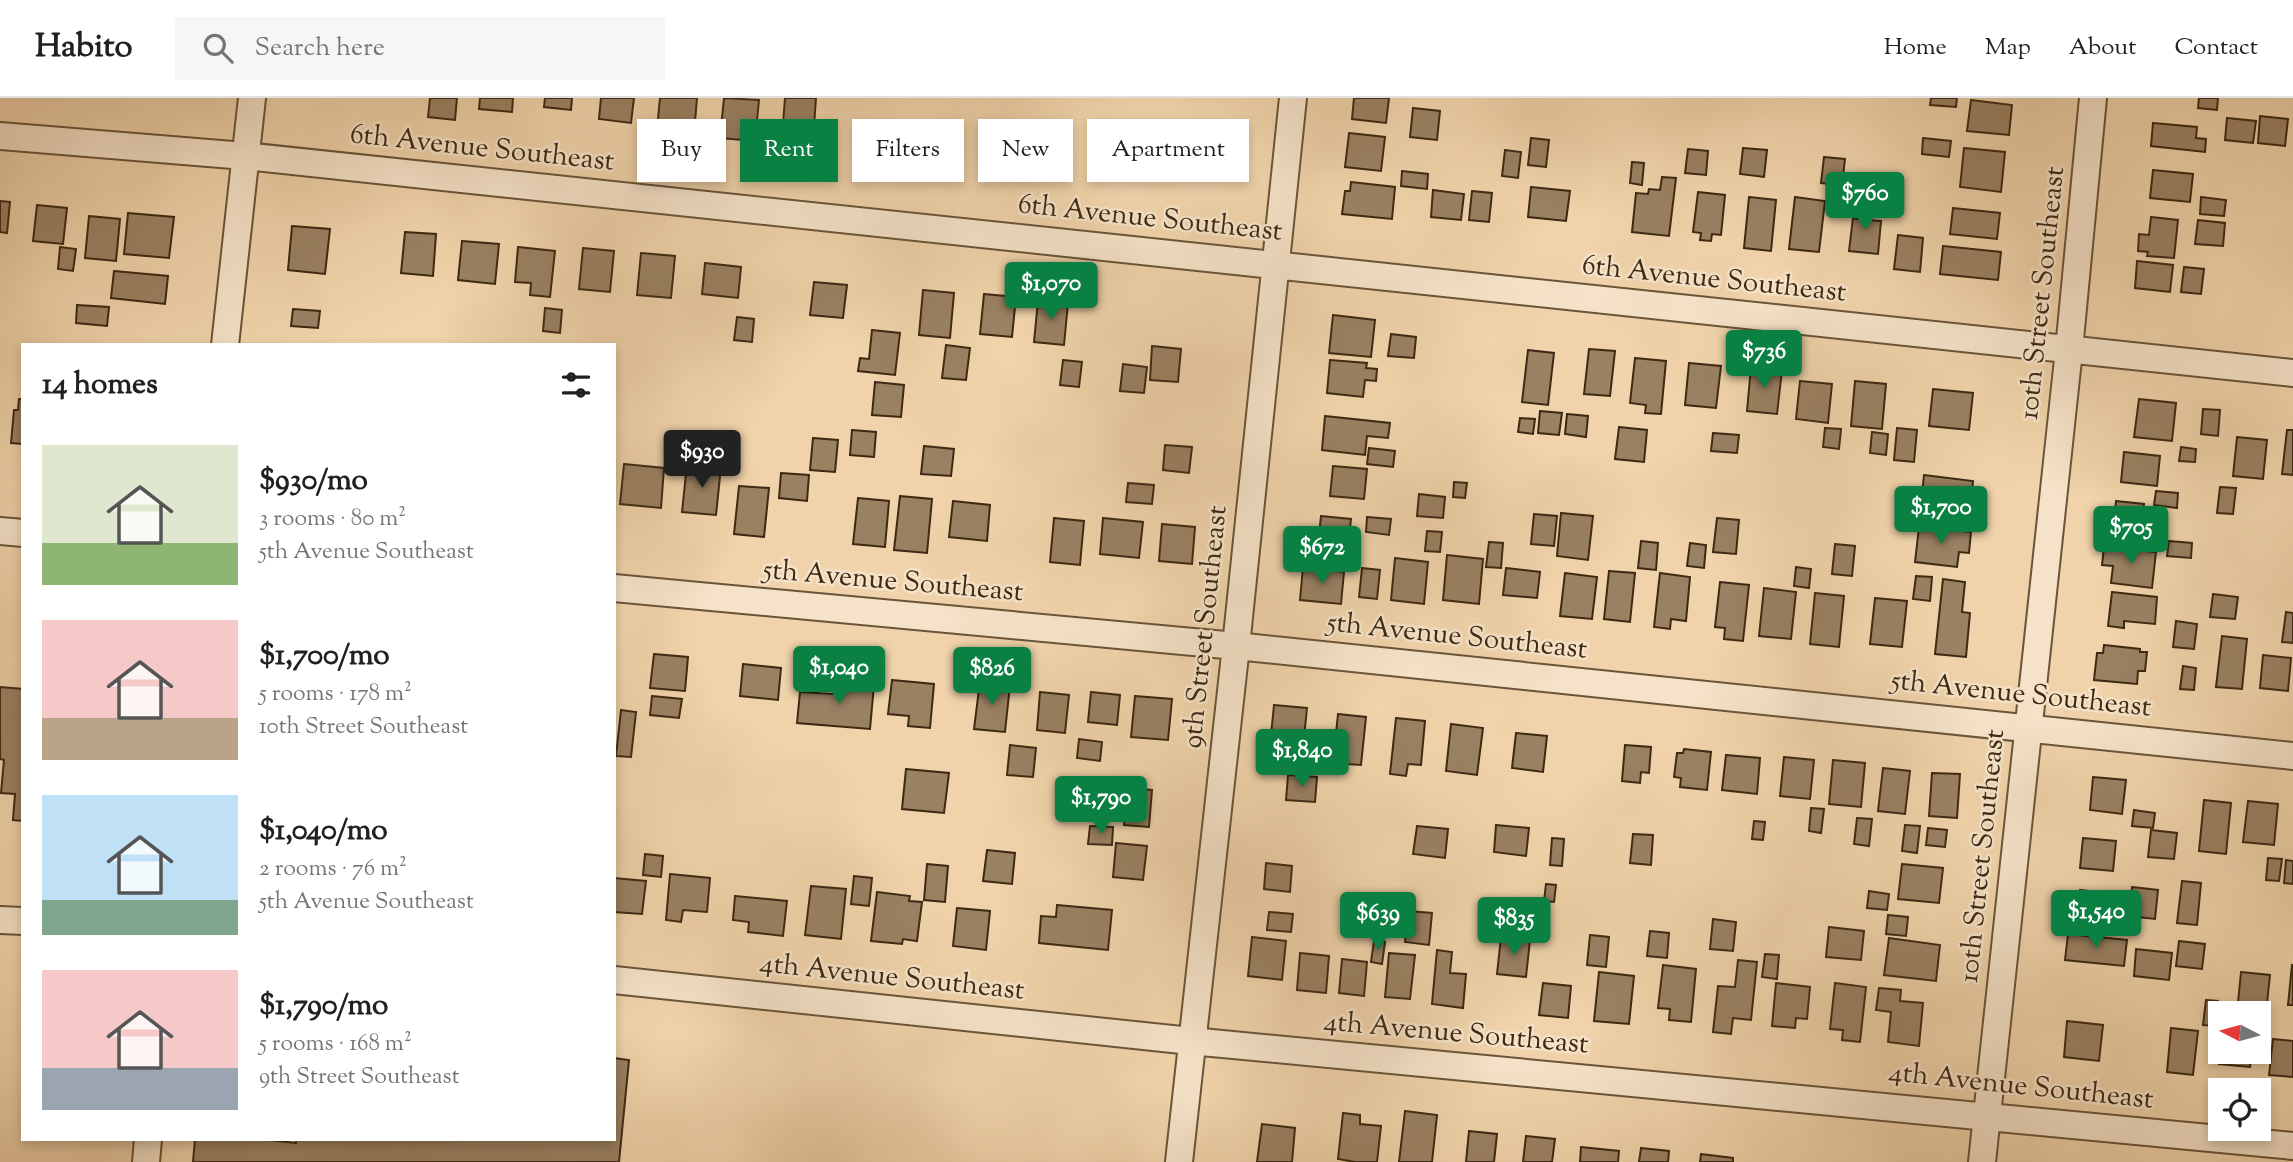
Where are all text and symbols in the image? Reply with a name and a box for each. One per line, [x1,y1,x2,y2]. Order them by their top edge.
search box [175,17,665,80]
text: Habito [35,24,133,72]
icon: search [199,29,237,67]
text: Search here [255,30,385,67]
text: Home [1884,31,1947,65]
text: Map [1985,31,2031,65]
text: About [2069,31,2136,65]
text: Contact [2174,31,2258,65]
street label: 6th Avenue Southeast [348,115,617,183]
chip: Buy [637,119,726,182]
chip: Rent [740,119,838,182]
chip: Filters [852,119,964,182]
chip: New [978,119,1073,182]
chip: Apartment [1087,119,1249,182]
street label: 10th Street Southeast [2010,164,2076,422]
pin: $760 [1824,172,1906,232]
text: $760 [1841,178,1889,211]
street label: 6th Avenue Southeast [1016,185,1285,253]
street label: 6th Avenue Southeast [1580,246,1849,314]
pin: $1,070 [994,262,1108,322]
text: $1,070 [1021,268,1081,301]
pin: $736 [1723,330,1805,390]
text: $736 [1742,336,1786,369]
text: 14 homes [42,364,158,407]
icon: filters [557,366,595,404]
pin: $930 [661,430,743,490]
text: $930 [680,436,724,469]
text: $930/mo [259,460,368,503]
icon: home [98,473,182,557]
pin: $1,700 [1884,486,1998,546]
text: $1,700 [1910,492,1972,525]
text: 3 rooms · 80 m² [259,503,406,536]
street label: 9th Street Southeast [1173,503,1239,750]
pin: $705 [2090,506,2172,566]
text: $705 [2109,512,2153,545]
pin: $672 [1281,526,1363,586]
text: $672 [1299,532,1345,565]
text: 5th Avenue Southeast [259,536,474,569]
street label: 5th Avenue Southeast [759,551,1025,613]
street label: 5th Avenue Southeast [1323,603,1590,671]
text: $1,700/mo [259,635,390,678]
pin: $1,040 [782,646,896,706]
icon: home [98,648,182,732]
pin: $826 [951,648,1033,707]
text: $1,040 [809,652,869,685]
text: $826 [969,653,1015,686]
street label: 5th Avenue Southeast [1887,661,2154,729]
text: 5 rooms · 178 m² [259,678,412,711]
text: 10th Street Southeast [259,711,468,744]
street label: 10th Street Southeast [1950,727,2016,985]
pin: $1,840 [1245,730,1359,789]
text: $1,840 [1272,735,1332,768]
pin: $1,790 [1044,776,1158,836]
text: $1,790 [1071,782,1131,815]
text: $1,040/mo [259,810,388,853]
icon: home [98,823,182,907]
text: 2 rooms · 76 m² [259,853,407,886]
text: 5th Avenue Southeast [259,886,474,919]
pin: $1,540 [2039,890,2153,950]
pin: $639 [1337,892,1419,952]
text: $1,540 [2067,896,2125,929]
text: $639 [1356,898,1400,931]
pin: $835 [1473,898,1555,957]
text: $835 [1494,903,1534,936]
street label: 4th Avenue Southeast [758,944,1027,1012]
text: $1,790/mo [259,985,388,1028]
icon: home [98,998,182,1082]
north arrow [2208,1001,2272,1064]
map controls [2208,1001,2271,1141]
street label: 4th Avenue Southeast [1322,1002,1591,1066]
text: 5 rooms · 168 m² [259,1028,412,1061]
street label: 4th Avenue Southeast [1887,1053,2156,1121]
text: 9th Street Southeast [259,1061,460,1094]
button: locate [2208,1078,2271,1141]

